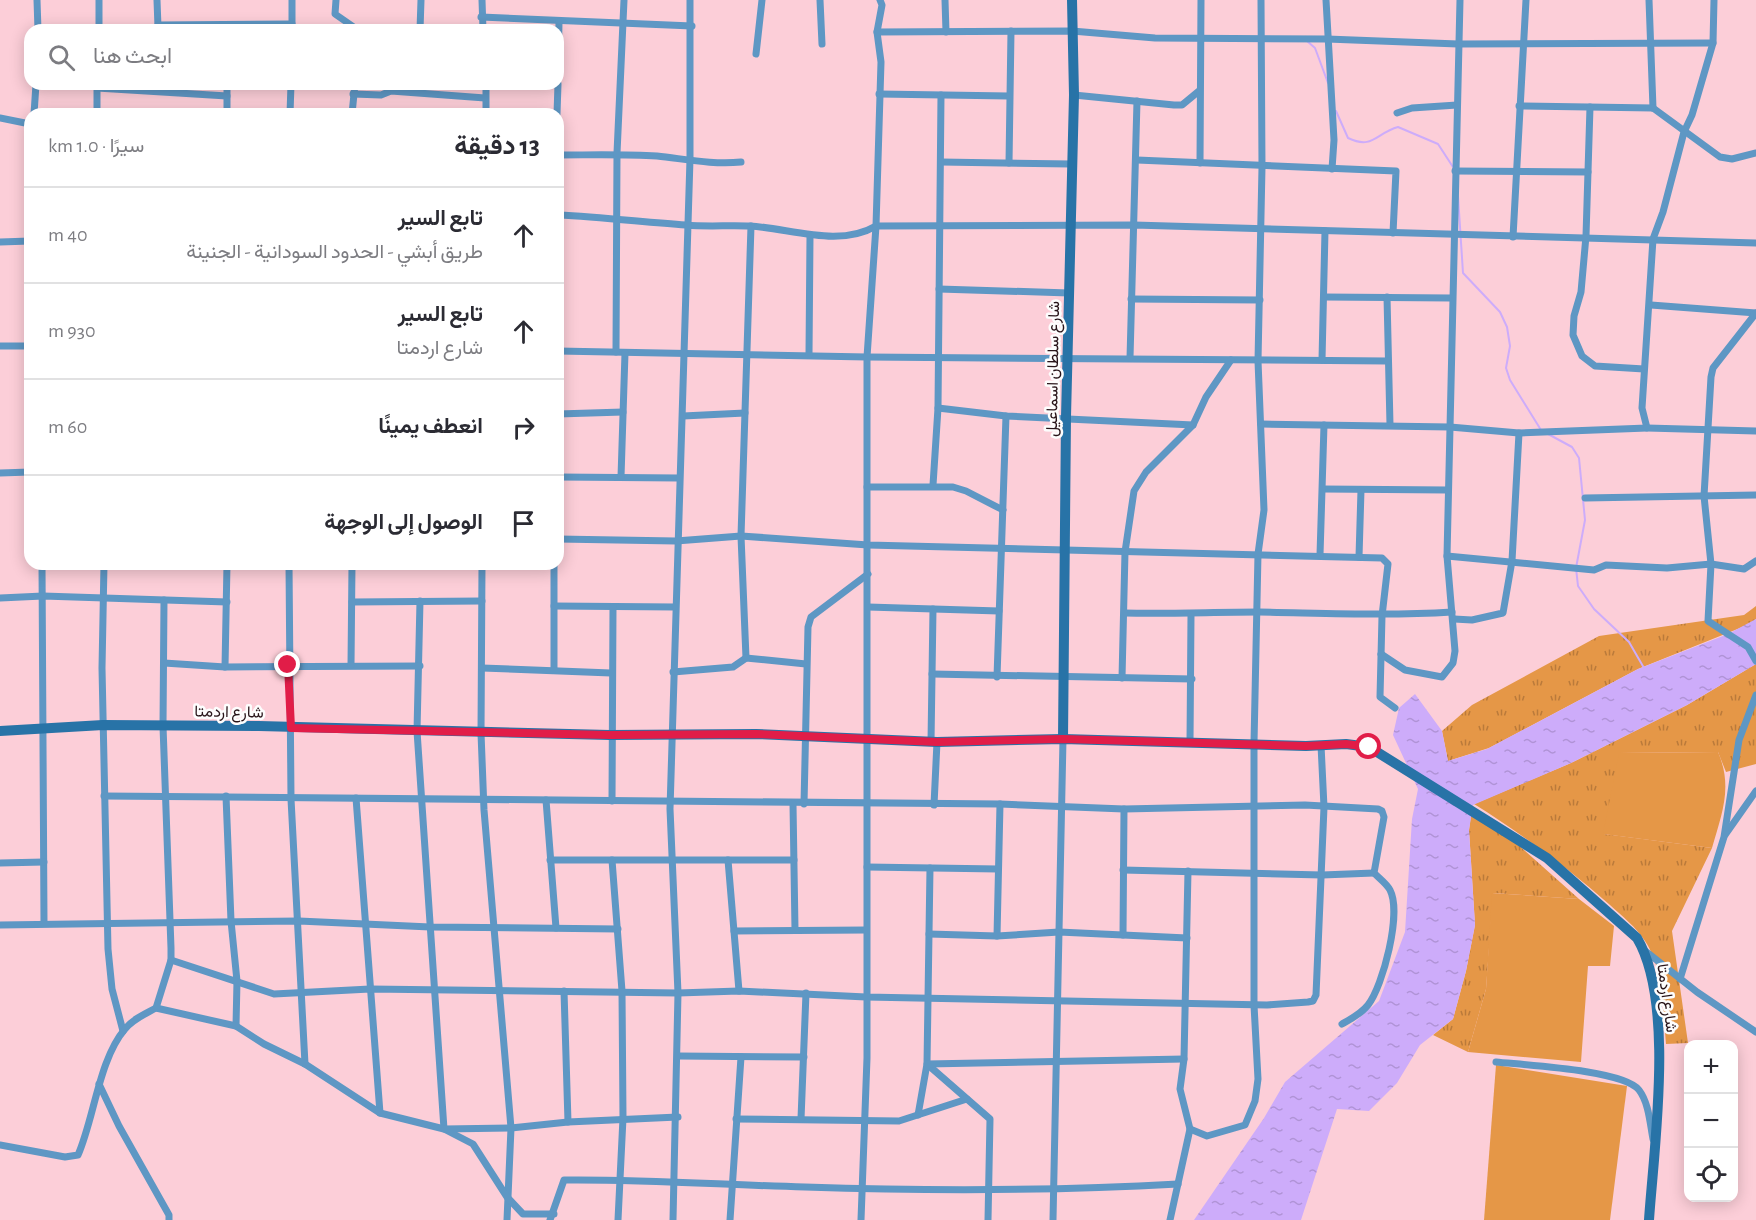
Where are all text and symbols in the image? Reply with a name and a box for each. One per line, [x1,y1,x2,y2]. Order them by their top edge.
search box [24,24,564,90]
icon: search [45,41,78,74]
text: ابحث هنا [93,45,172,67]
text: 13 دقيقة [454,133,540,159]
text: سيرًا · 1.0 km [48,136,144,156]
text: تابع السير [398,207,483,229]
icon: ahead [507,219,540,252]
text: 40 m [48,225,88,245]
text: طريق أبشي - الحدود السودانية - الجنينة [186,242,483,262]
street label: شارع سلطان اسماعيل [1044,301,1065,437]
text: تابع السير [398,303,483,325]
icon: ahead [507,315,540,348]
text: 930 m [48,321,96,341]
text: شارع اردمتا [396,338,483,358]
icon: right [507,411,540,444]
text: انعطف يمينًا [378,415,483,437]
text: 60 m [48,417,87,437]
icon: arrive [507,507,540,540]
text: الوصول إلى الوجهة [324,511,483,533]
route end [274,651,300,677]
street label: شارع اردمتا [194,703,264,724]
route start [1355,733,1381,759]
street label: شارع اردمتا [1651,963,1680,1034]
map controls [1684,1040,1738,1202]
button: + [1684,1040,1738,1094]
button: − [1684,1094,1738,1148]
button: locate [1684,1148,1738,1202]

